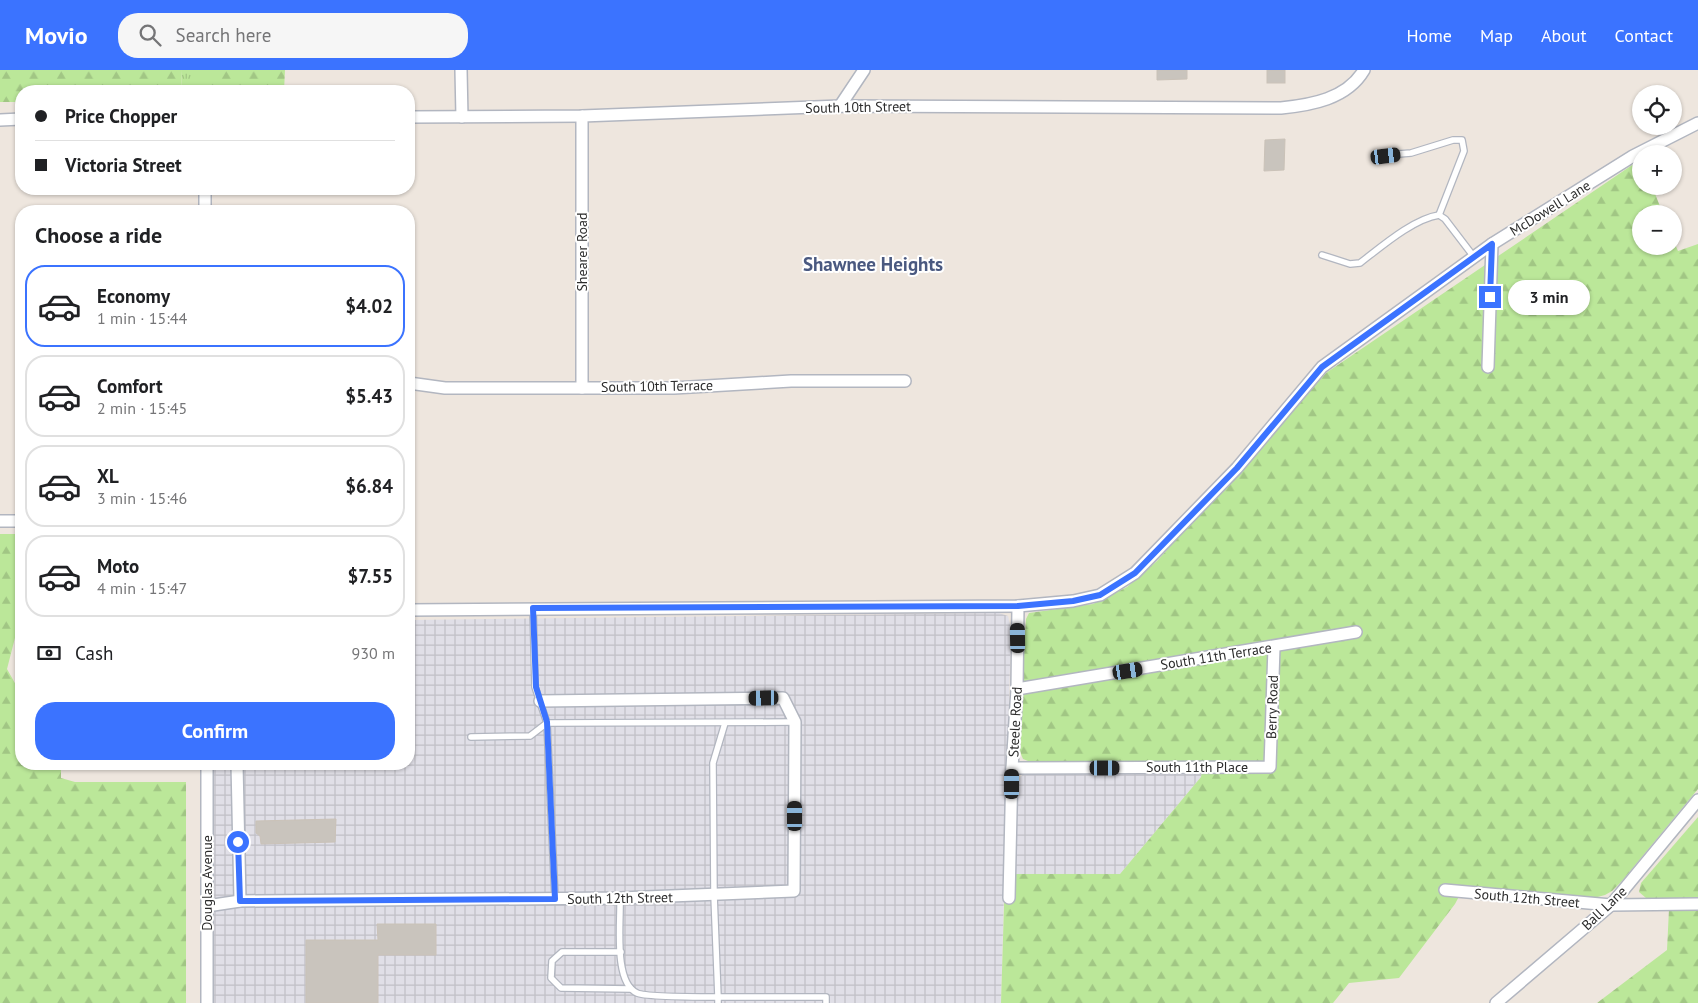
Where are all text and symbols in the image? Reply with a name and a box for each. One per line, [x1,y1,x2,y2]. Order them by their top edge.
search box [118,13,468,58]
text: Movio [25,20,88,51]
icon: search [136,21,164,49]
text: Search here [176,23,271,47]
text: Home [1406,24,1452,47]
text: Map [1480,24,1513,47]
text: About [1541,24,1587,47]
text: Contact [1615,24,1673,47]
map controls [1632,85,1682,255]
button: locate [1632,85,1682,135]
street label: South 10th Street [805,97,911,117]
text: Price Chopper [65,104,177,128]
button: + [1632,145,1682,195]
car [1370,147,1401,165]
text: Victoria Street [65,153,182,177]
street label: McDowell Lane [1506,176,1594,240]
button: − [1632,205,1682,255]
street label: Shearer Road [573,212,591,292]
text: Choose a ride [35,221,162,249]
district label: Shawnee Heights [803,252,943,276]
callout: 3 min [1508,280,1590,314]
icon: car [37,284,82,329]
text: Economy [97,284,170,308]
route end [1479,286,1501,308]
text: 3 min [1529,287,1569,307]
text: $4.02 [345,294,393,318]
text: 1 min · 15:44 [97,308,187,328]
icon: car [37,374,82,419]
text: Comfort [97,374,163,398]
street label: South 10th Terrace [601,376,713,396]
text: $5.43 [345,384,393,408]
text: 2 min · 15:45 [97,398,187,418]
icon: car [37,464,82,509]
text: XL [97,464,119,488]
text: $6.84 [345,474,393,498]
text: 3 min · 15:46 [97,488,187,508]
icon: car [37,554,82,599]
text: Moto [97,554,139,578]
text: $7.55 [347,564,393,588]
text: 4 min · 15:47 [97,578,187,598]
car [1010,623,1025,653]
street label: South 11th Terrace [1159,638,1273,674]
icon: cash [35,639,63,667]
text: Cash [75,641,113,665]
text: 930 m [352,643,395,663]
car [1112,661,1143,681]
street label: Berry Road [1262,675,1282,739]
street label: Steele Road [1004,686,1026,758]
car [748,690,779,706]
button: Confirm [35,702,395,760]
street label: South 11th Place [1146,758,1248,776]
car [1090,761,1120,776]
car [1004,769,1019,799]
car [787,801,802,831]
route start [227,831,249,853]
street label: Douglas Avenue [198,835,216,931]
street label: Ball Lane [1578,882,1630,934]
street label: South 12th Street [1474,884,1581,912]
street label: South 12th Street [567,888,673,908]

